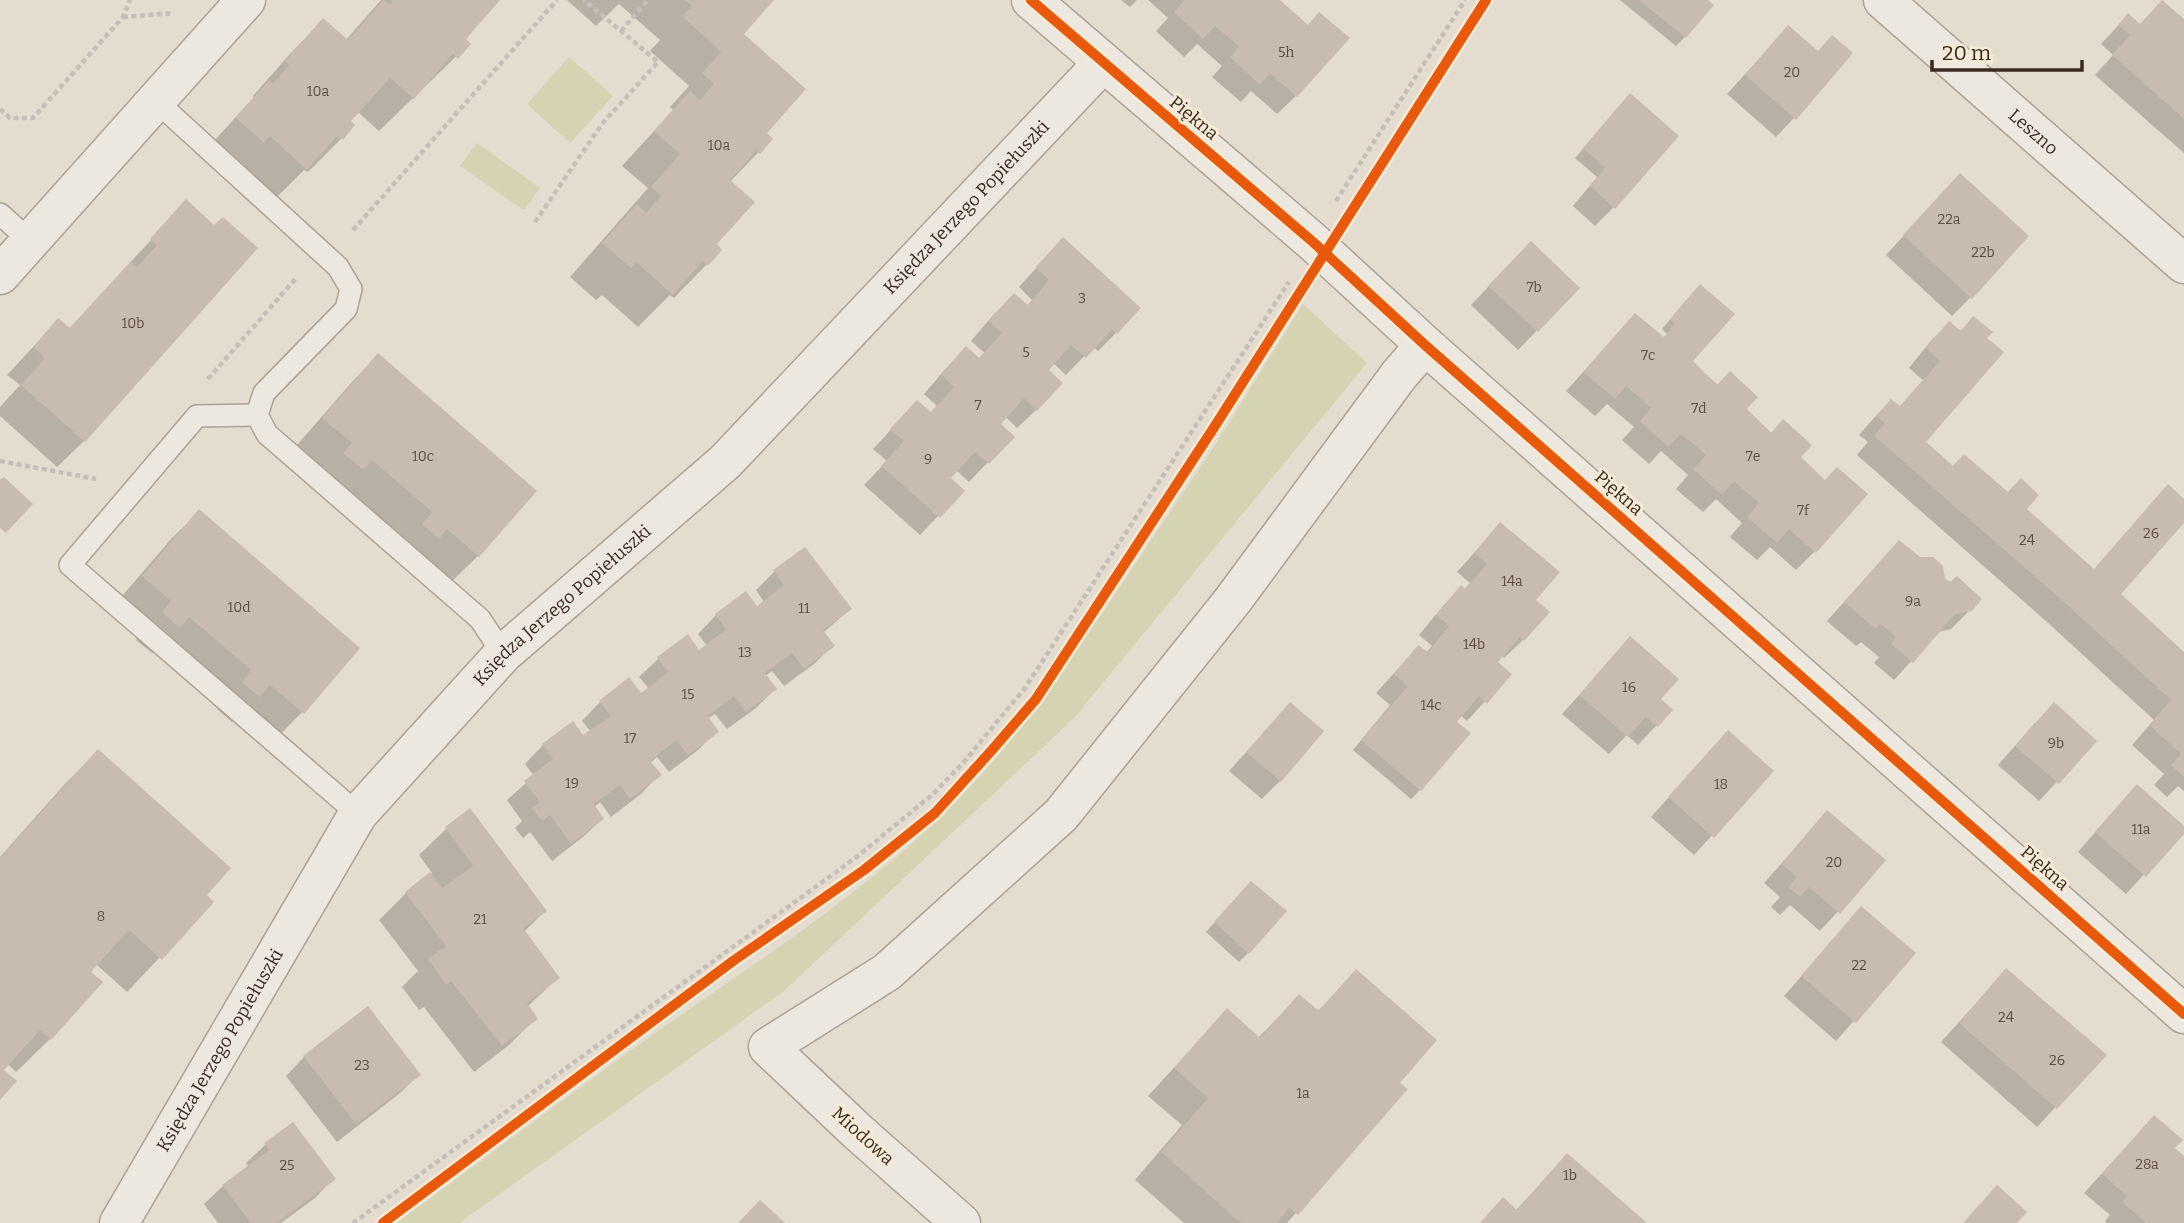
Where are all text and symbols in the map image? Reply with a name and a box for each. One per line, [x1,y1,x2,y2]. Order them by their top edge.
scale bar [1932,28,2082,72]
text: 20 m [1942,40,1991,66]
house number: 5h [1278,44,1294,61]
house number: 20 [1784,64,1800,81]
house number: 10a [307,83,329,100]
street label: Piękna [1165,91,1223,145]
street label: Leszno [2004,104,2063,159]
street label: Księdza Jerzego Popiełuszki [879,116,1054,299]
house number: 10a [708,137,730,154]
house number: 22a [1938,211,1961,228]
house number: 22b [1971,244,1995,261]
house number: 7b [1526,279,1542,296]
house number: 3 [1078,290,1086,307]
house number: 10b [122,315,144,332]
house number: 5 [1022,344,1030,361]
house number: 7c [1641,347,1655,364]
house number: 7 [974,397,982,414]
house number: 7d [1691,400,1707,417]
house number: 10c [412,448,434,465]
house number: 7e [1746,448,1760,465]
house number: 9 [924,451,932,468]
street label: Piękna [1590,466,1648,520]
house number: 7f [1797,502,1810,519]
street label: Księdza Jerzego Popiełuszki [469,520,655,690]
house number: 26 [2143,525,2159,542]
house number: 24 [2019,532,2035,549]
house number: 14a [1501,573,1523,590]
house number: 9a [1905,593,1921,610]
house number: 10d [228,599,250,616]
house number: 11 [798,600,810,617]
house number: 14b [1463,636,1485,653]
house number: 13 [738,644,752,661]
house number: 16 [1622,679,1636,696]
house number: 15 [681,686,695,703]
house number: 14c [1420,697,1442,714]
house number: 17 [624,730,636,747]
house number: 9b [2048,735,2064,752]
house number: 19 [565,775,579,792]
house number: 18 [1714,776,1728,793]
house number: 11a [2131,821,2151,838]
street label: Piękna [2016,841,2074,895]
house number: 20 [1826,854,1842,871]
house number: 8 [97,908,105,925]
house number: 21 [473,911,487,928]
street label: Księdza Jerzego Popiełuszki [152,945,288,1156]
house number: 22 [1851,957,1867,974]
house number: 24 [1998,1009,2014,1026]
house number: 26 [2049,1052,2065,1069]
house number: 23 [354,1057,370,1074]
house number: 1a [1296,1085,1310,1102]
street label: Miodowa [827,1102,899,1170]
house number: 28a [2135,1156,2159,1173]
house number: 25 [279,1157,295,1174]
house number: 1b [1563,1167,1577,1184]

